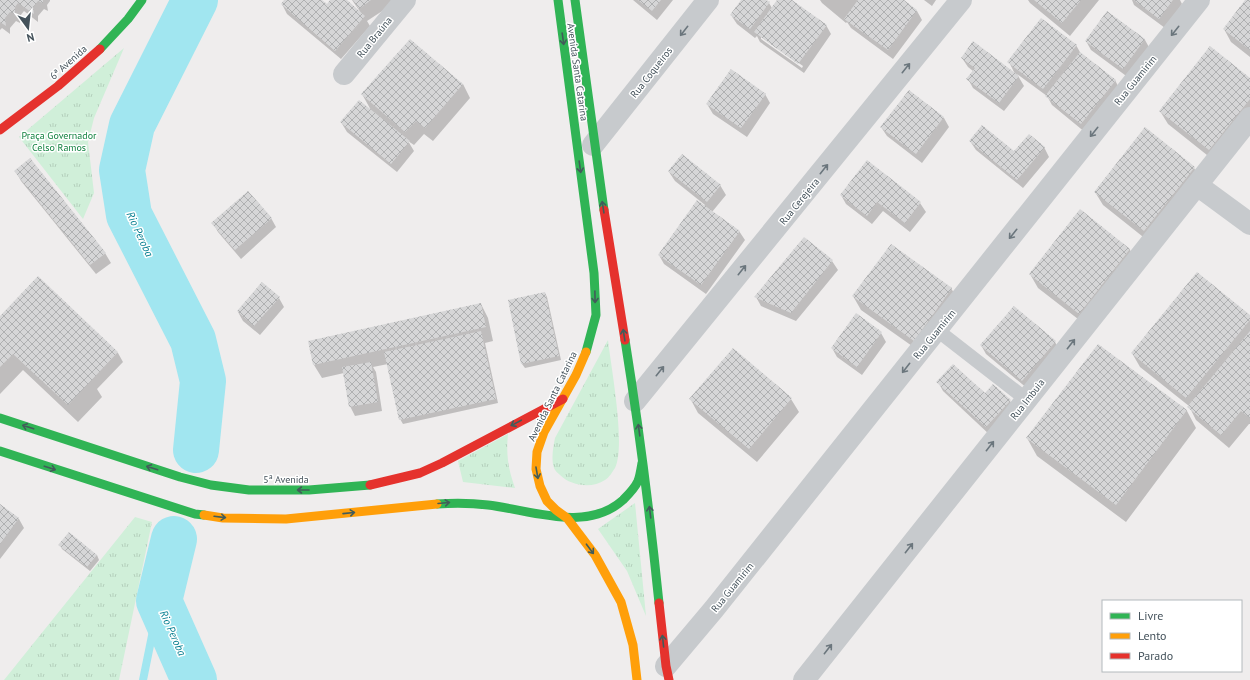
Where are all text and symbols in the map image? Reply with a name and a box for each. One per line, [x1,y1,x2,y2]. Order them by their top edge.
north arrow [8,8,48,48]
street label: Rua Braúna [354,14,395,60]
street label: Avenida Santa Catarina [564,22,591,122]
one-way arrow [679,25,688,36]
one-way arrow [1171,25,1179,36]
text: N [25,30,36,45]
one-way arrow [559,32,567,45]
street label: 6ª Avenida [47,42,90,82]
street label: Rua Coqueiros [627,44,675,100]
street label: Rua Guamirim [1111,53,1159,108]
one-way arrow [902,63,911,74]
one-way arrow [1090,127,1099,138]
park label: Praça Governador Celso Ramos [22,129,97,154]
one-way arrow [576,161,584,174]
one-way arrow [820,164,829,175]
street label: Rua Cerejeira [777,175,822,227]
one-way arrow [599,200,607,213]
water label: Rio Peroba [123,209,157,259]
one-way arrow [1009,228,1018,239]
one-way arrow [738,265,747,275]
one-way arrow [591,290,599,303]
street label: Rua Guamirim [910,307,958,362]
one-way arrow [620,329,628,342]
one-way arrow [1066,338,1075,349]
street label: Avenida Santa Catarina [525,349,580,443]
one-way arrow [902,363,910,374]
one-way arrow [656,365,664,376]
street label: Rua Imbuia [1007,376,1047,422]
one-way arrow [510,420,522,428]
one-way arrow [22,423,35,430]
one-way arrow [635,424,643,437]
one-way arrow [986,440,994,451]
one-way arrow [146,463,158,471]
one-way arrow [44,464,56,472]
one-way arrow [534,467,542,480]
street label: 5ª Avenida [263,473,309,486]
one-way arrow [297,486,310,494]
one-way arrow [437,500,450,507]
one-way arrow [646,506,654,519]
one-way arrow [342,509,355,517]
one-way arrow [213,513,226,521]
one-way arrow [905,542,913,553]
one-way arrow [586,543,594,554]
street label: Rua Guamirim [708,560,756,615]
legend [1102,600,1242,672]
water label: Rio Peroba [157,608,190,659]
text: Livre [1138,608,1163,623]
text: Lento [1138,628,1167,643]
one-way arrow [660,635,667,648]
one-way arrow [824,644,833,655]
text: Parado [1138,648,1173,663]

